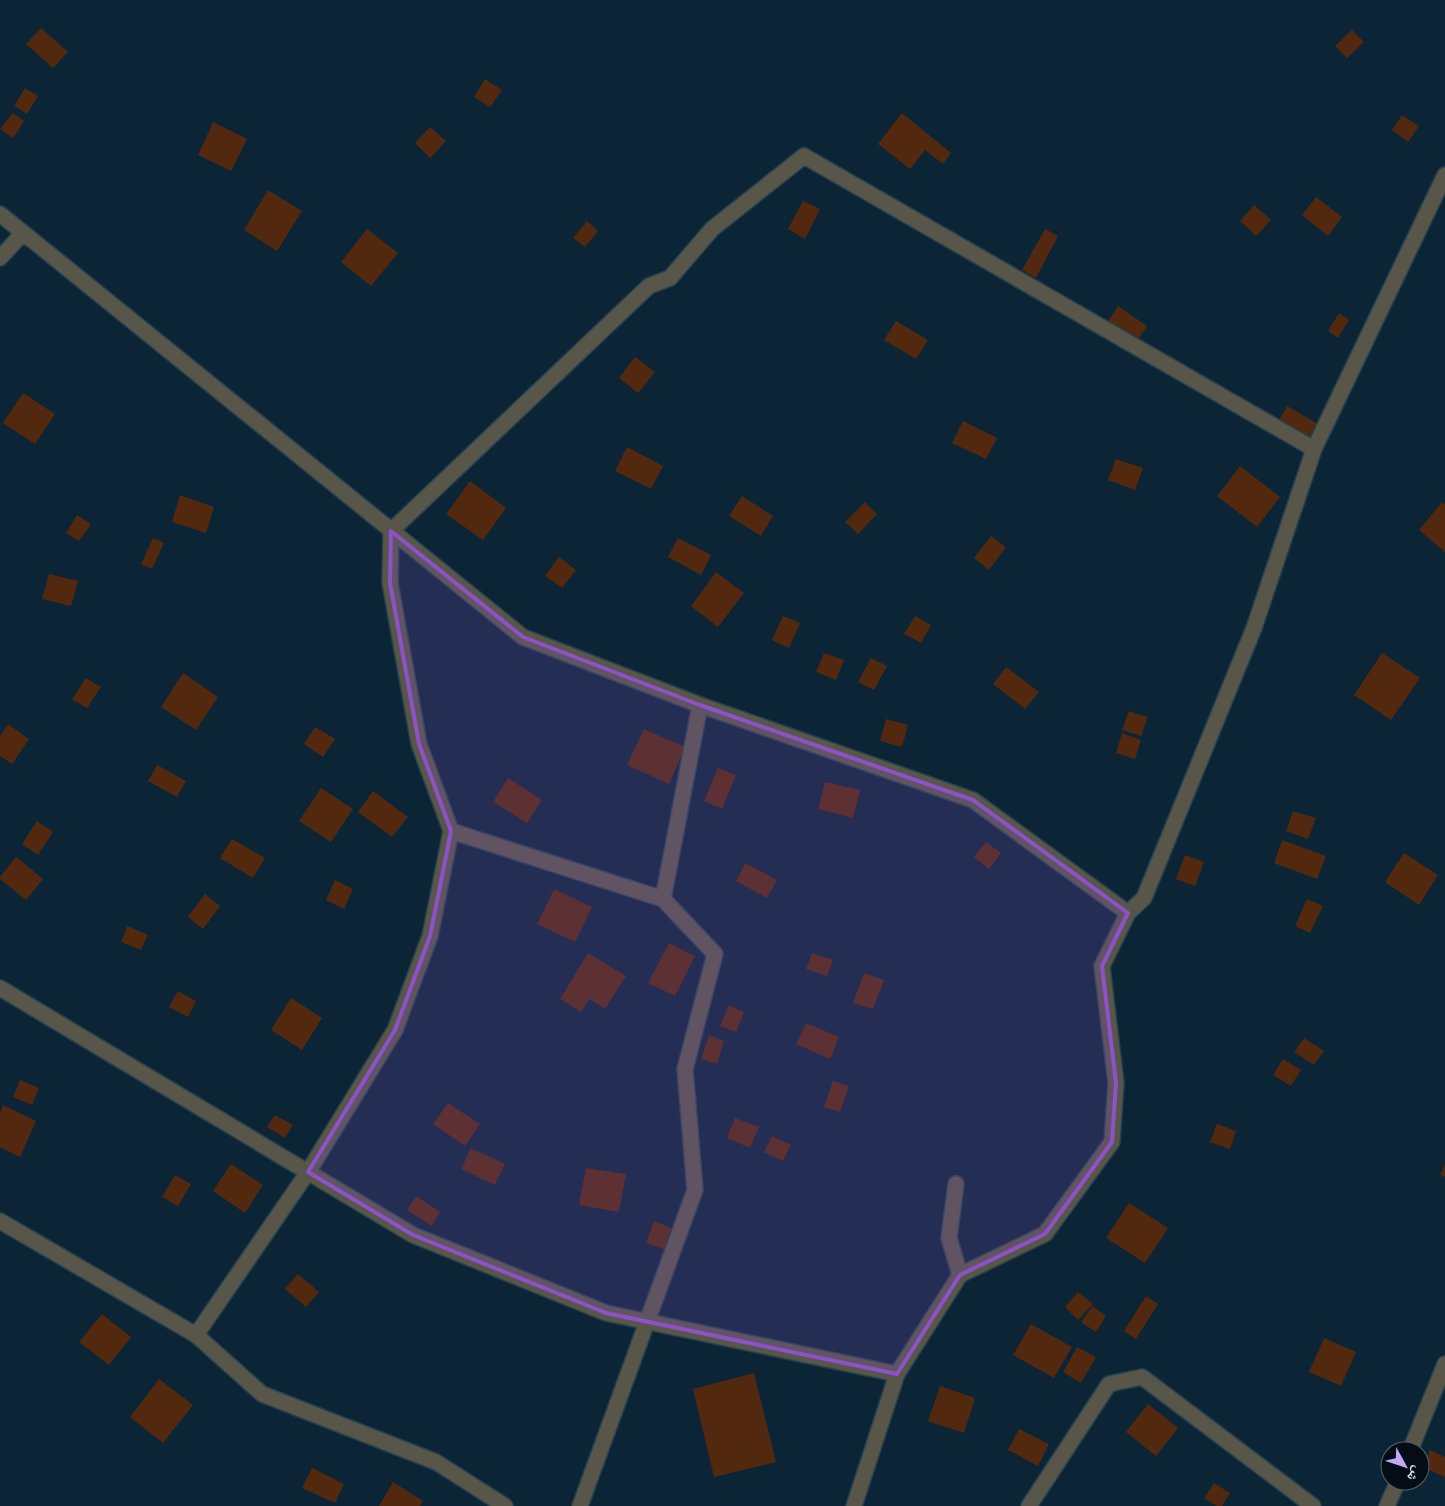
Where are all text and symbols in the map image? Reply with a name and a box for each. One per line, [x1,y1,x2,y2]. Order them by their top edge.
north arrow [1380,1441,1430,1491]
text: ش [1403,1463,1426,1485]

